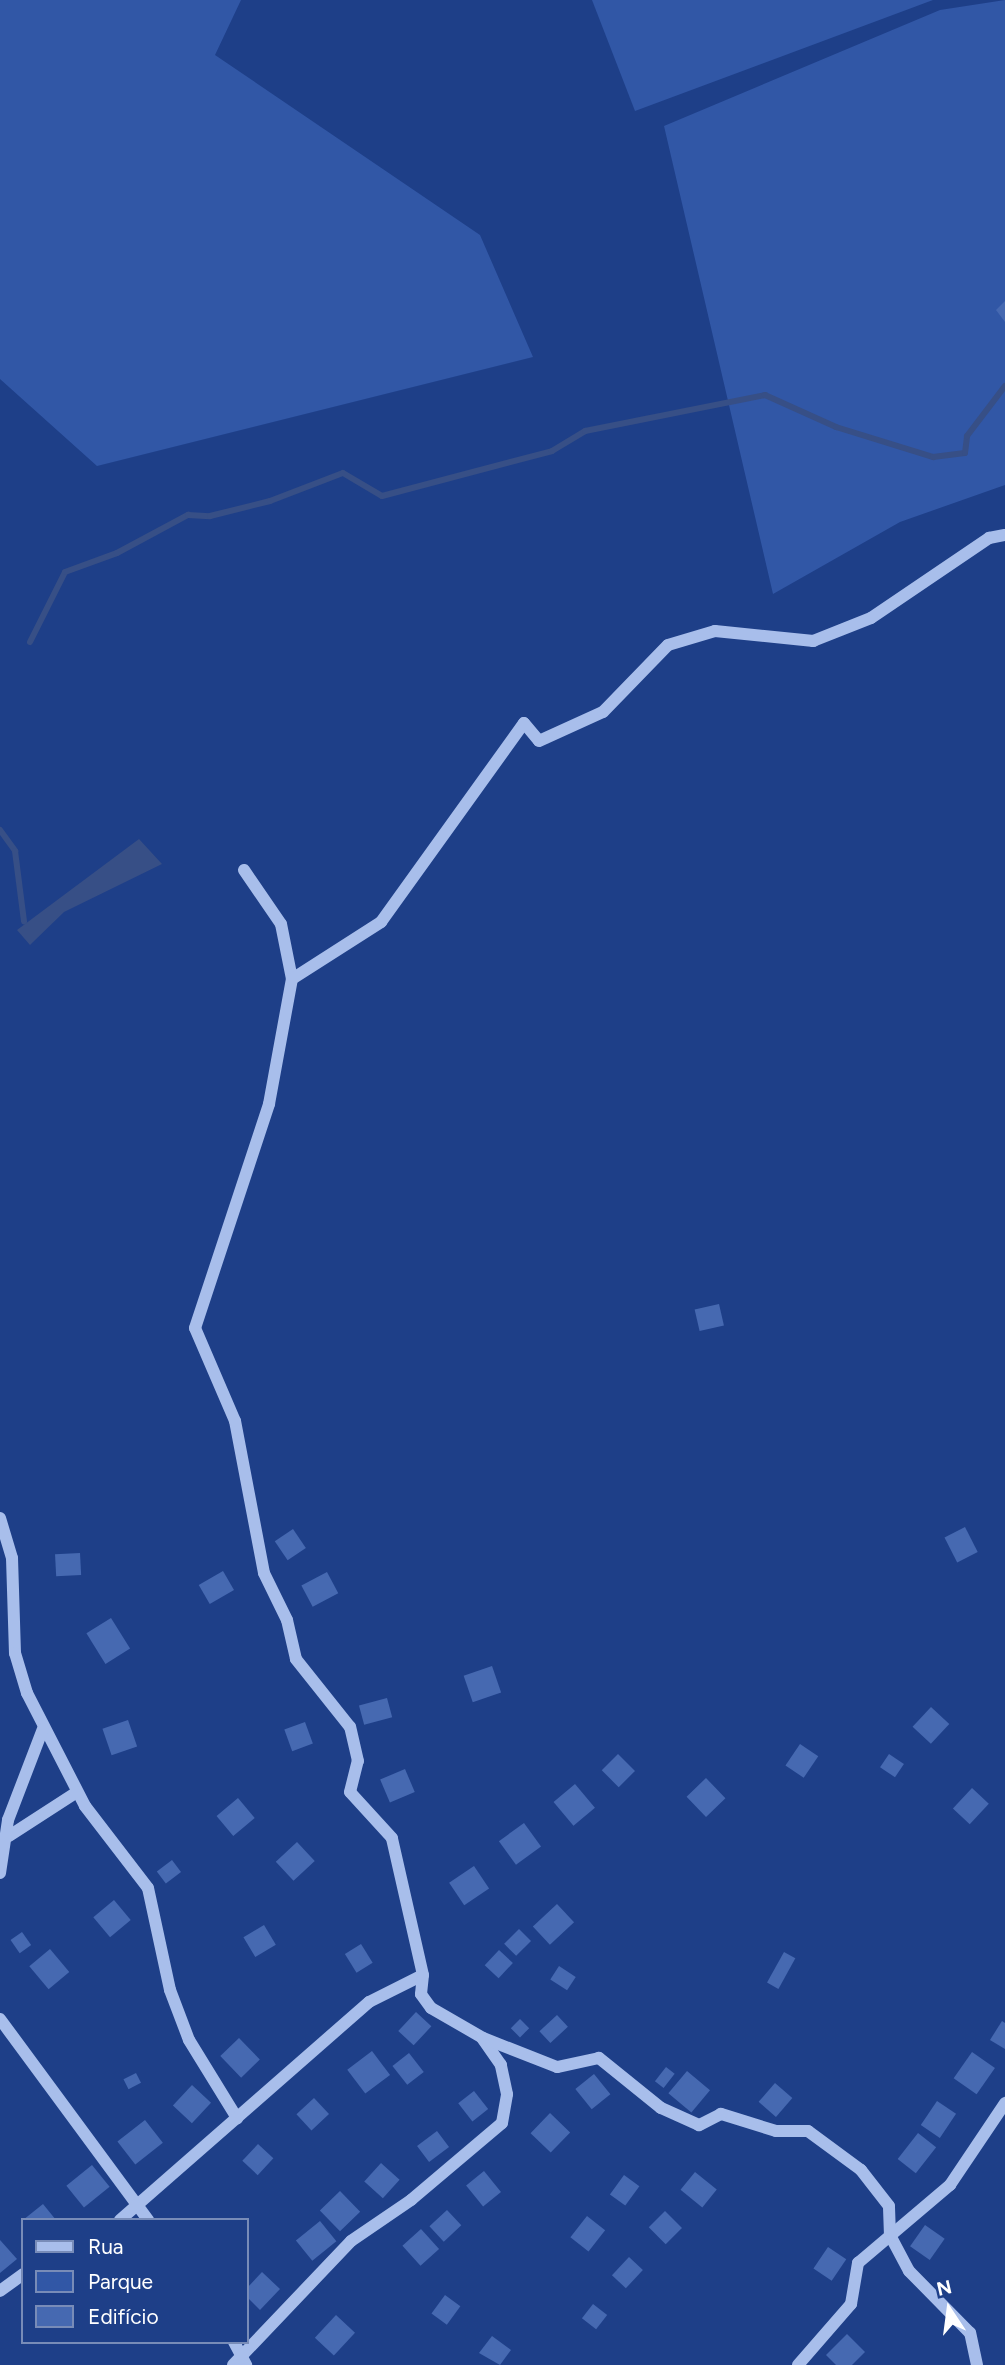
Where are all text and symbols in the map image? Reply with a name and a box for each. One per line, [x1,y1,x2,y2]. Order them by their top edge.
legend [21,2218,248,2344]
text: Rua [88,2234,124,2259]
text: Parque [88,2269,153,2294]
north arrow [914,2274,984,2344]
text: N [934,2275,954,2301]
text: Edifício [88,2304,159,2329]

